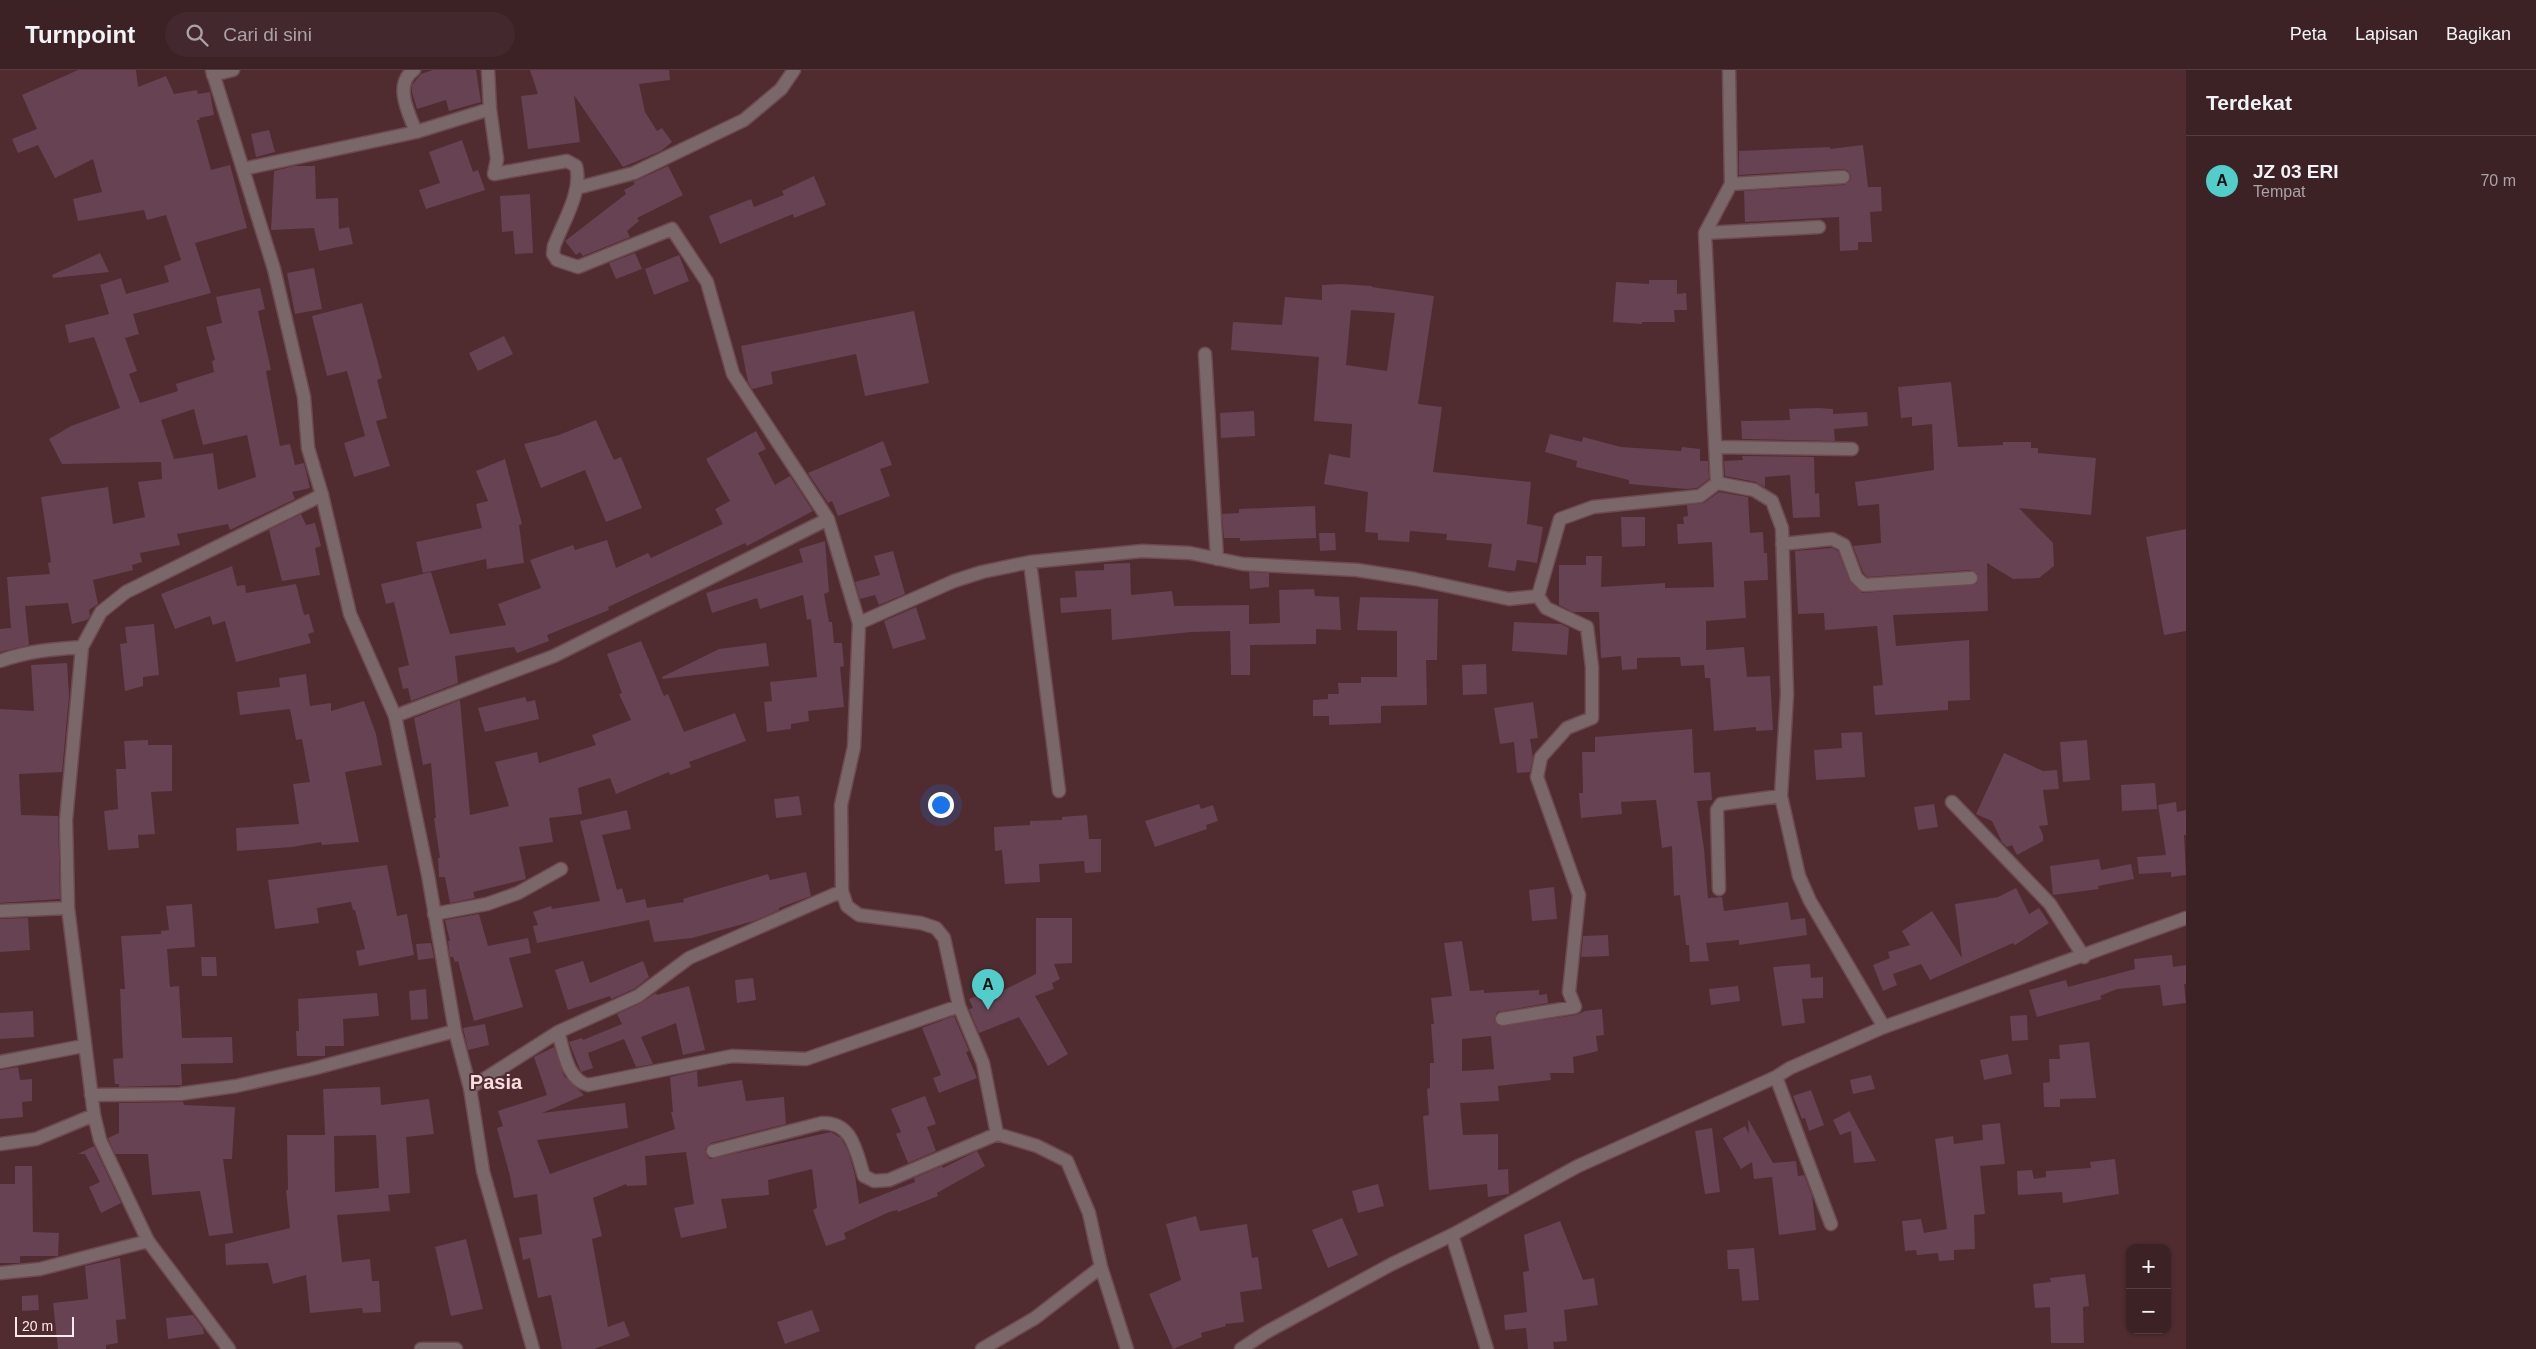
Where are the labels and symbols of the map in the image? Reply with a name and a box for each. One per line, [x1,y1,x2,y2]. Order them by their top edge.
your location [928,792,954,818]
pin: A [972,969,1004,1010]
district label: Pasia [470,1071,523,1093]
scale bar [15,1314,74,1337]

